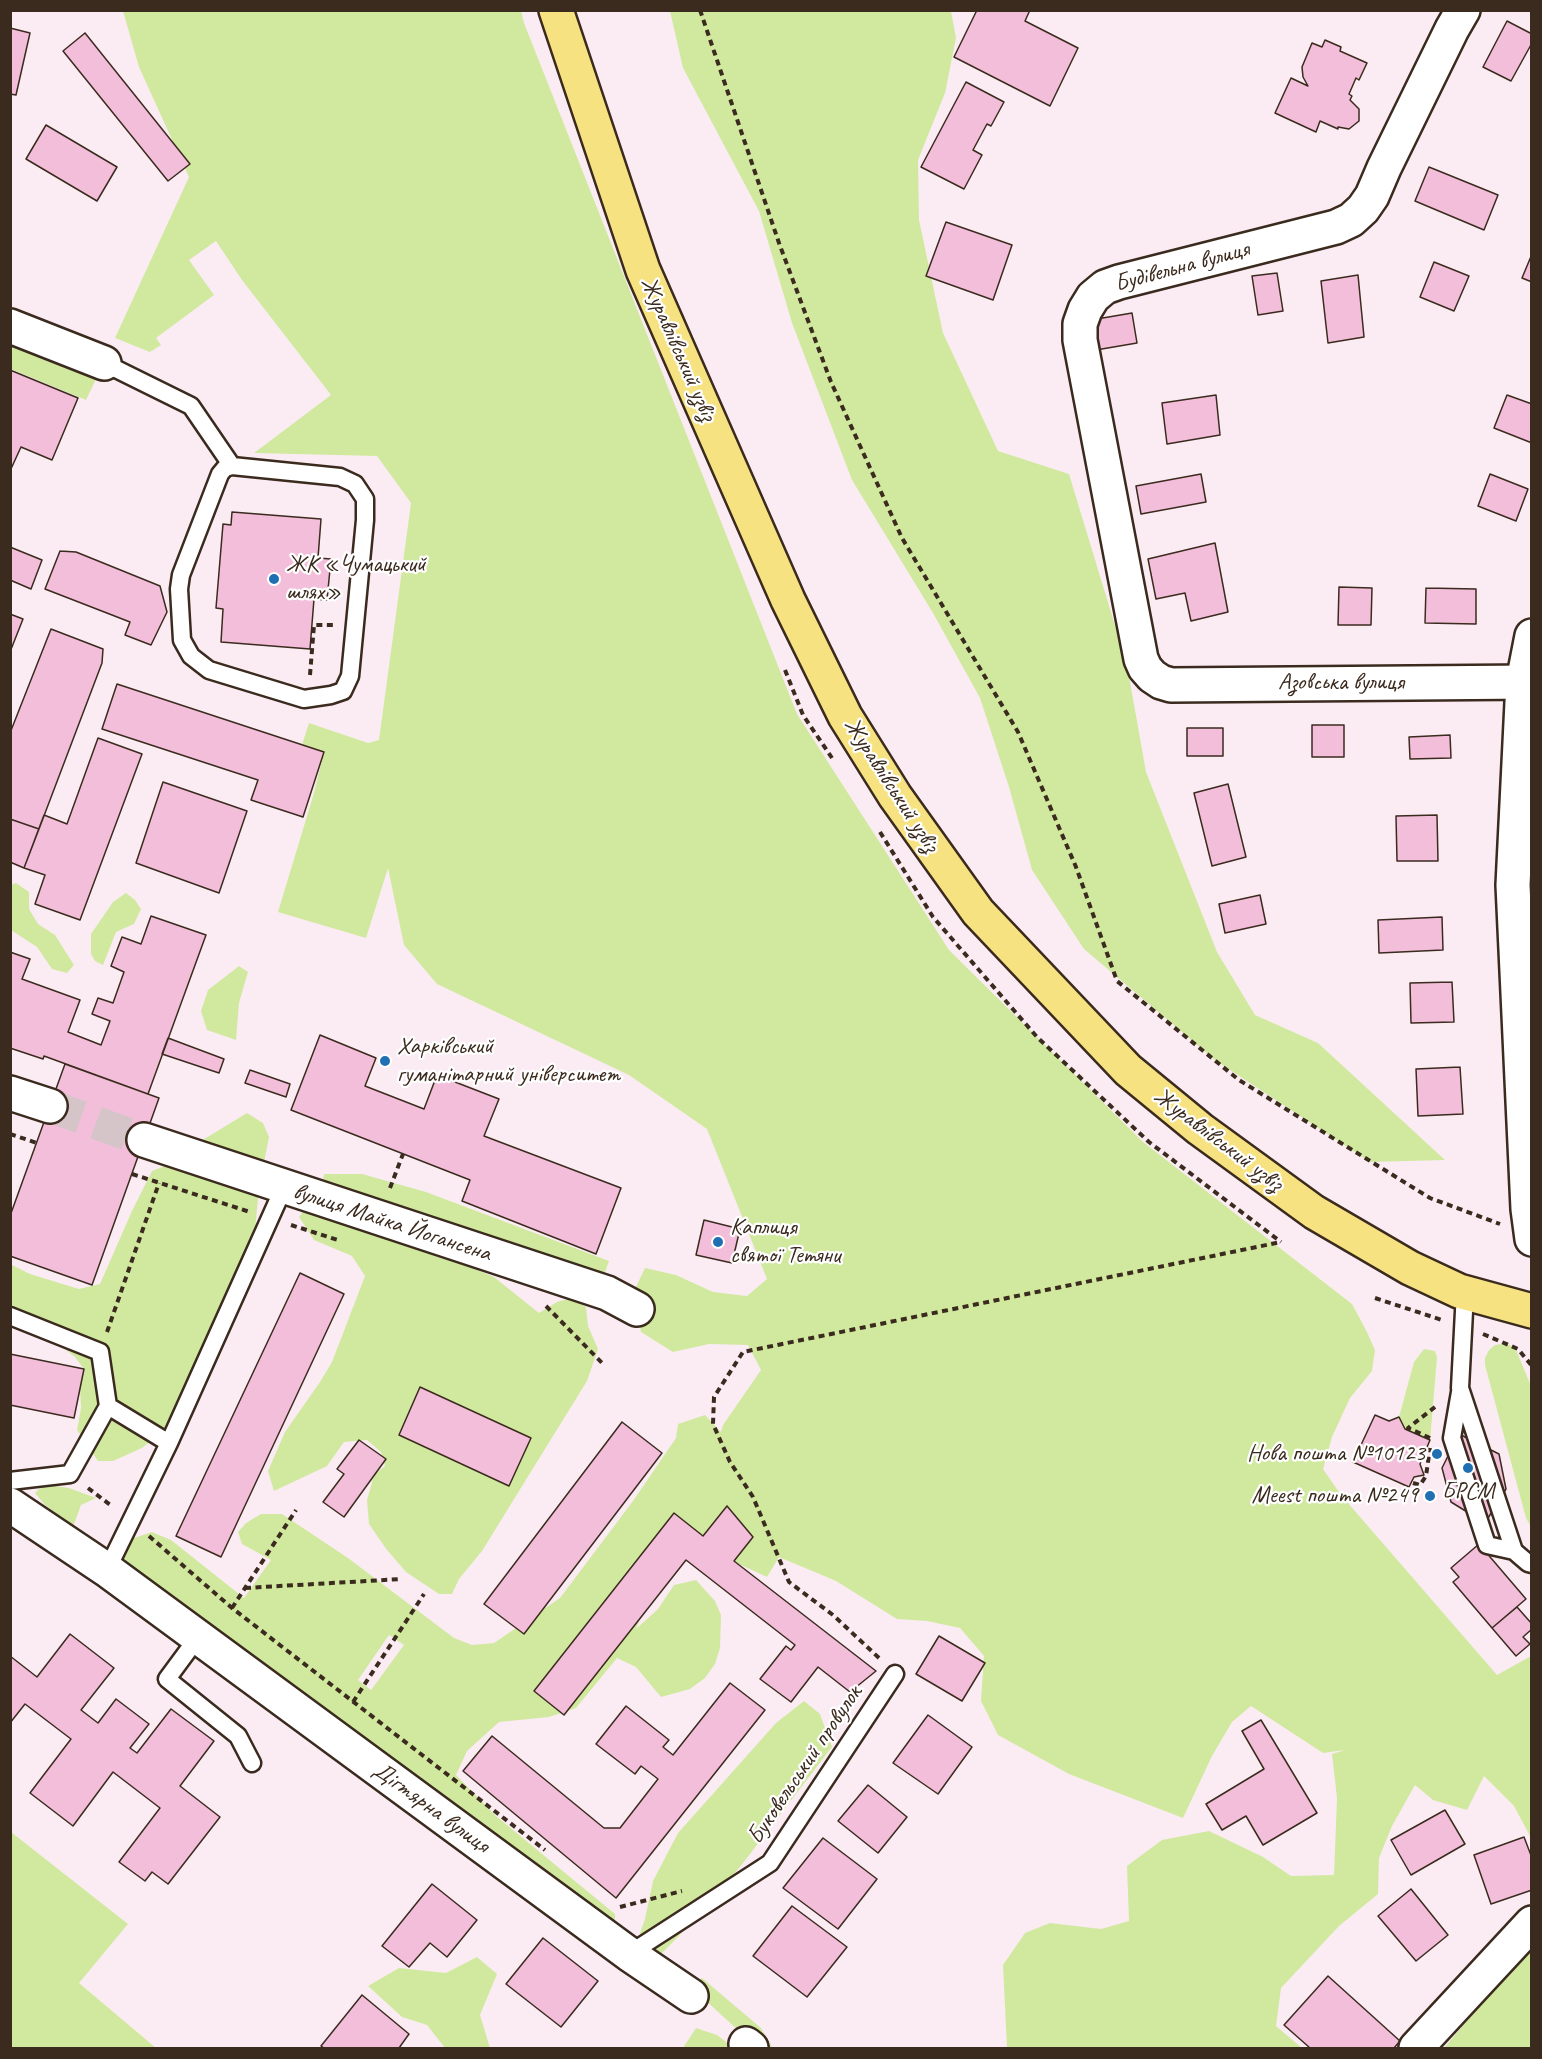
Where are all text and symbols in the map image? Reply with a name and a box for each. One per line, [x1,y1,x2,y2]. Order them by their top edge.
street label: Будівельна вулиця [1112,235,1252,299]
street label: Журавлівський узвіз [633,273,723,425]
place label: ЖК «Чумацький шлях» [286,551,426,607]
marker: ЖК «Чумацький шлях» [267,572,281,586]
street label: Азовська вулиця [1278,669,1404,697]
street label: Журавлівський узвіз [837,712,945,858]
place label: Харківський гуманітарний університет [397,1033,620,1089]
marker: Харківський гуманітарний університет [378,1054,392,1068]
street label: Журавлівський узвіз [1148,1082,1288,1198]
street label: вулиця Майка Йогансена [289,1177,495,1269]
place label: Каплиця святої Тетяни [730,1214,840,1270]
marker: Каплиця святої Тетяни [711,1235,725,1249]
place label: Нова пошта №10123 [1247,1440,1425,1468]
marker: Нова пошта №10123 [1430,1447,1444,1461]
marker: БРСМ [1461,1461,1475,1475]
place label: БРСМ [1442,1478,1494,1506]
place label: Meest пошта №249 [1251,1482,1418,1510]
marker: Meest пошта №249 [1423,1489,1437,1503]
street label: Буковельський провулок [741,1680,869,1850]
street label: Дігтярна вулиця [367,1756,495,1860]

